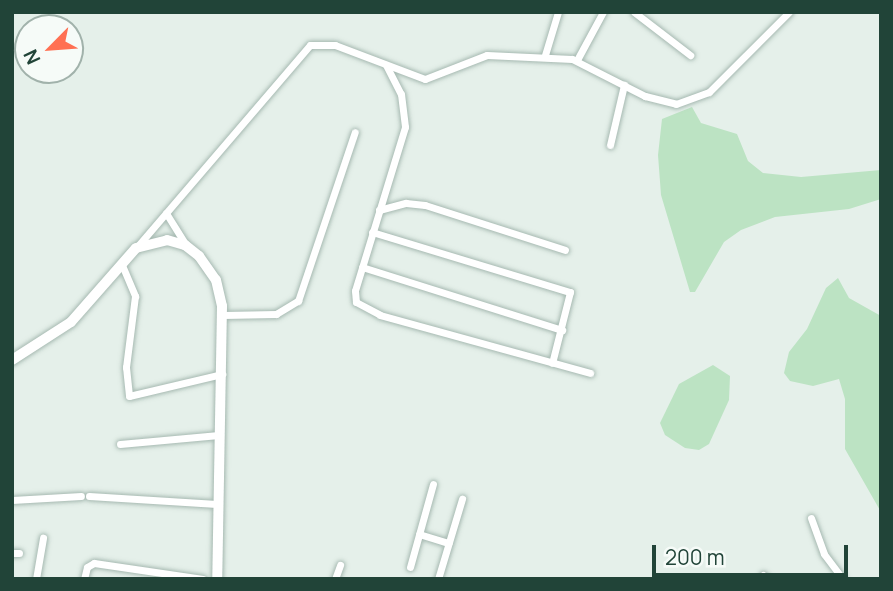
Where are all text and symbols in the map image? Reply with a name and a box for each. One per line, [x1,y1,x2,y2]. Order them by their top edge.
north arrow [14,14,84,84]
text: N [17,45,46,69]
scale bar [655,532,851,576]
text: 200 m [665,543,725,571]

